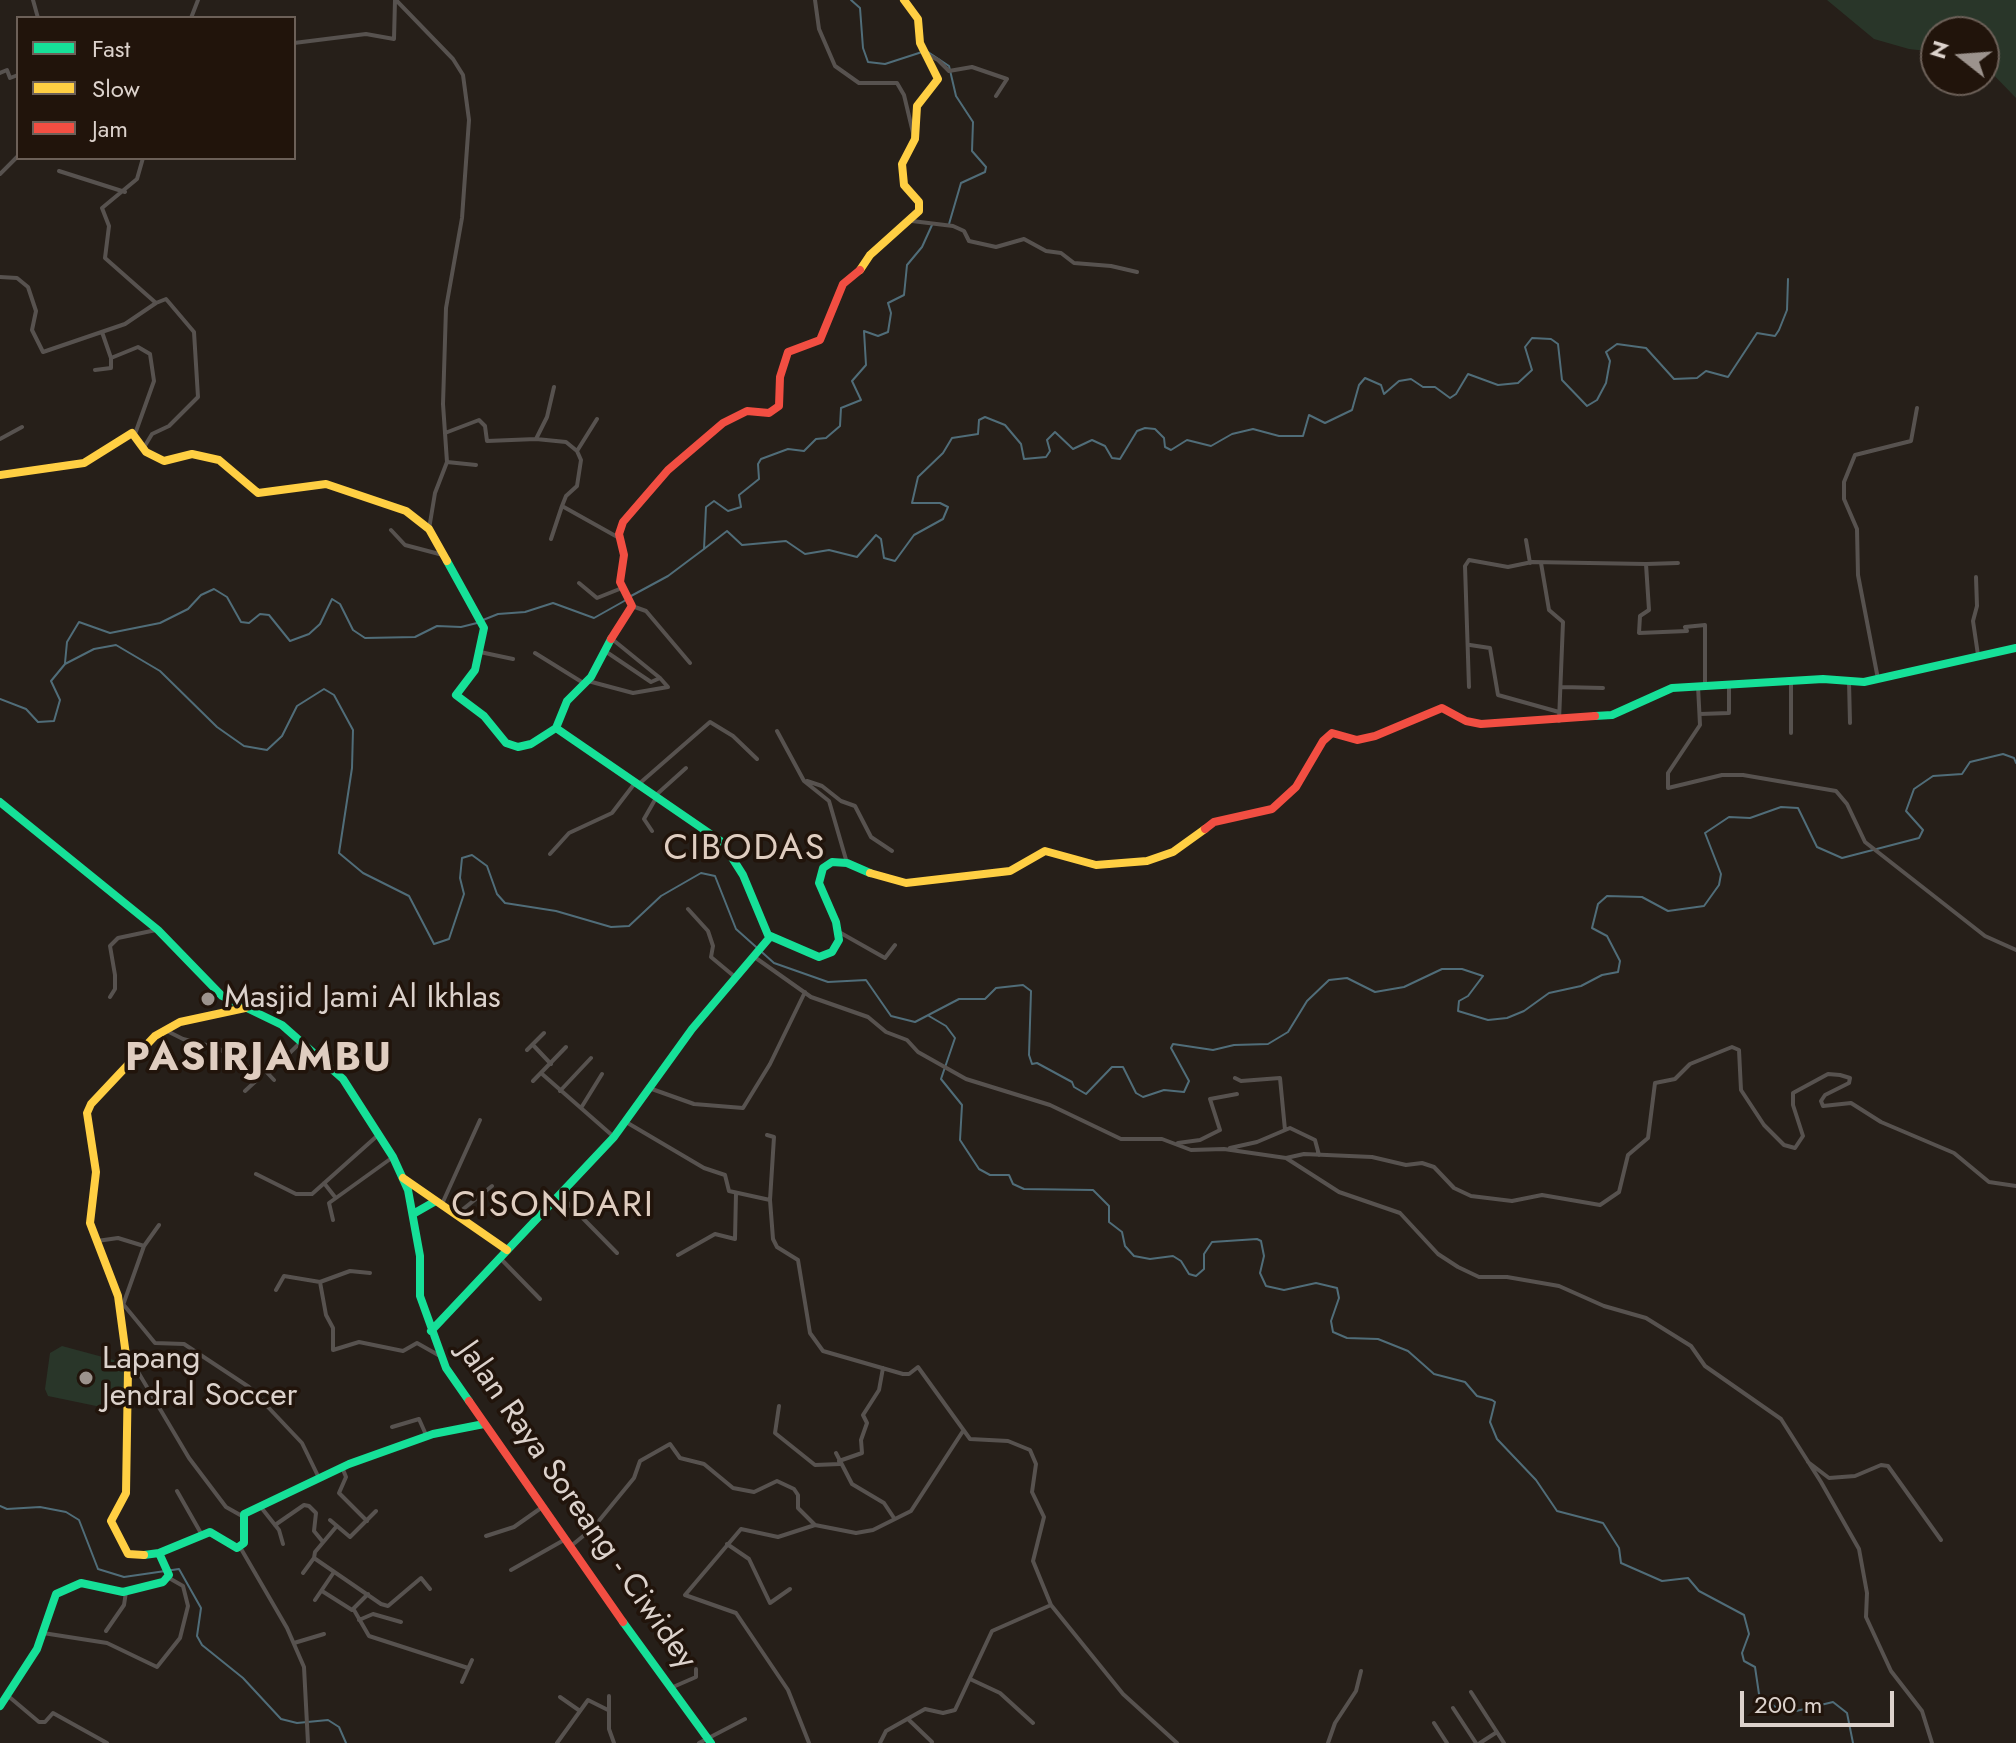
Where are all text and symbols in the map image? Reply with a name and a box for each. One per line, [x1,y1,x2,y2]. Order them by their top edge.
legend [16,16,296,160]
north arrow [1920,16,2000,96]
text: Fast [92,31,130,66]
text: N [1921,37,1957,63]
text: Slow [92,71,140,106]
text: Jam [92,111,128,146]
district label: CIBODAS [664,828,826,872]
place label: Masjid Jami Al Ikhlas [224,980,501,1018]
marker: Masjid Jami Al Ikhlas [199,990,217,1008]
district label: PASIRJAMBU [125,1036,393,1084]
district label: CISONDARI [451,1185,655,1229]
street label: Jalan Raya Soreang - Ciwidey [448,1335,704,1677]
place label: Lapang Jendral Soccer [102,1341,298,1416]
marker: Lapang Jendral Soccer [77,1369,95,1387]
scale bar [1744,1675,1898,1725]
text: 200 m [1754,1687,1822,1722]

